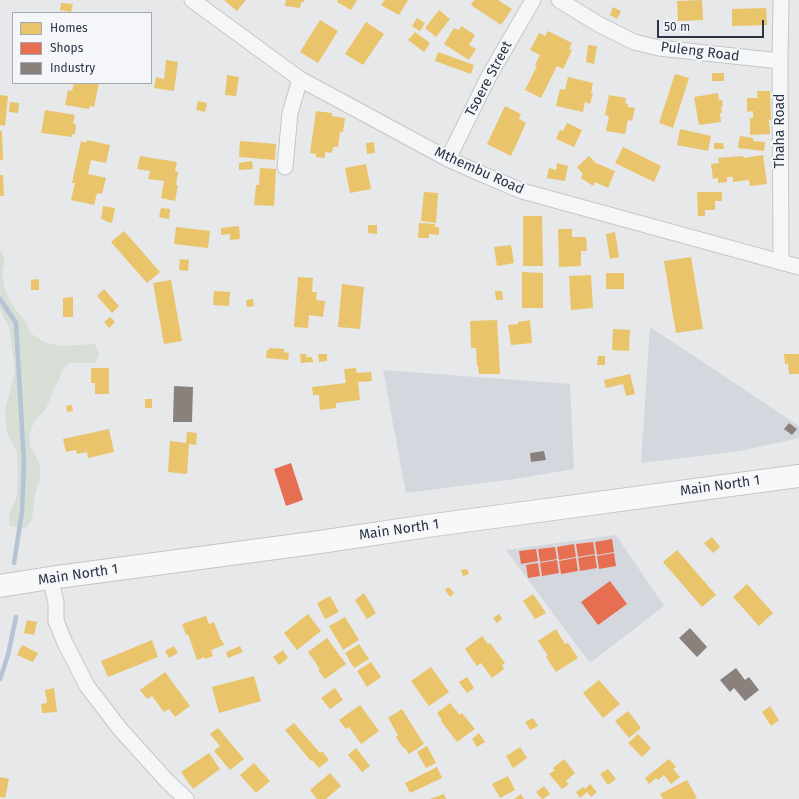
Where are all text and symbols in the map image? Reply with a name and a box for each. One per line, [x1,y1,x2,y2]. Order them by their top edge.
legend [12,12,152,84]
scale bar [659,12,766,38]
text: 50 m [664,20,690,34]
text: Homes [50,21,88,35]
street label: Tsoere Street [462,38,516,120]
street label: Puleng Road [660,39,740,65]
text: Shops [50,41,83,55]
text: Industry [50,61,95,75]
street label: Thaha Road [772,94,788,168]
street label: Mthembu Road [432,144,526,198]
street label: Main North 1 [679,472,761,500]
street label: Main North 1 [358,516,440,544]
street label: Main North 1 [37,561,119,589]

